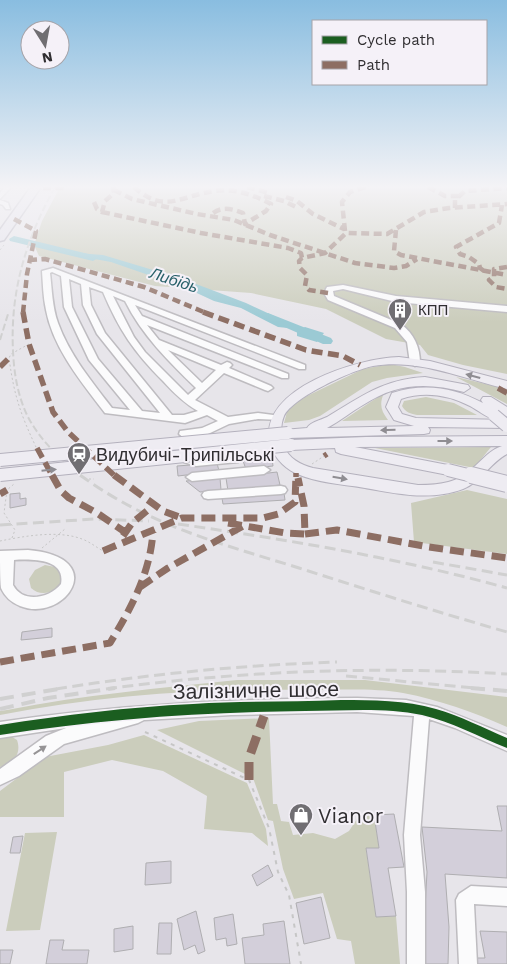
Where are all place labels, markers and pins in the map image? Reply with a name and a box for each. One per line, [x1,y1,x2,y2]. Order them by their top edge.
building icon: КПП [387,297,413,331]
place label: КПП [418,301,448,319]
station icon: Видубичі-Трипільські [66,441,92,475]
place label: Видубичі-Трипільські [96,444,275,465]
shop icon: Vianor [288,802,314,836]
place label: Vianor [318,803,384,828]

